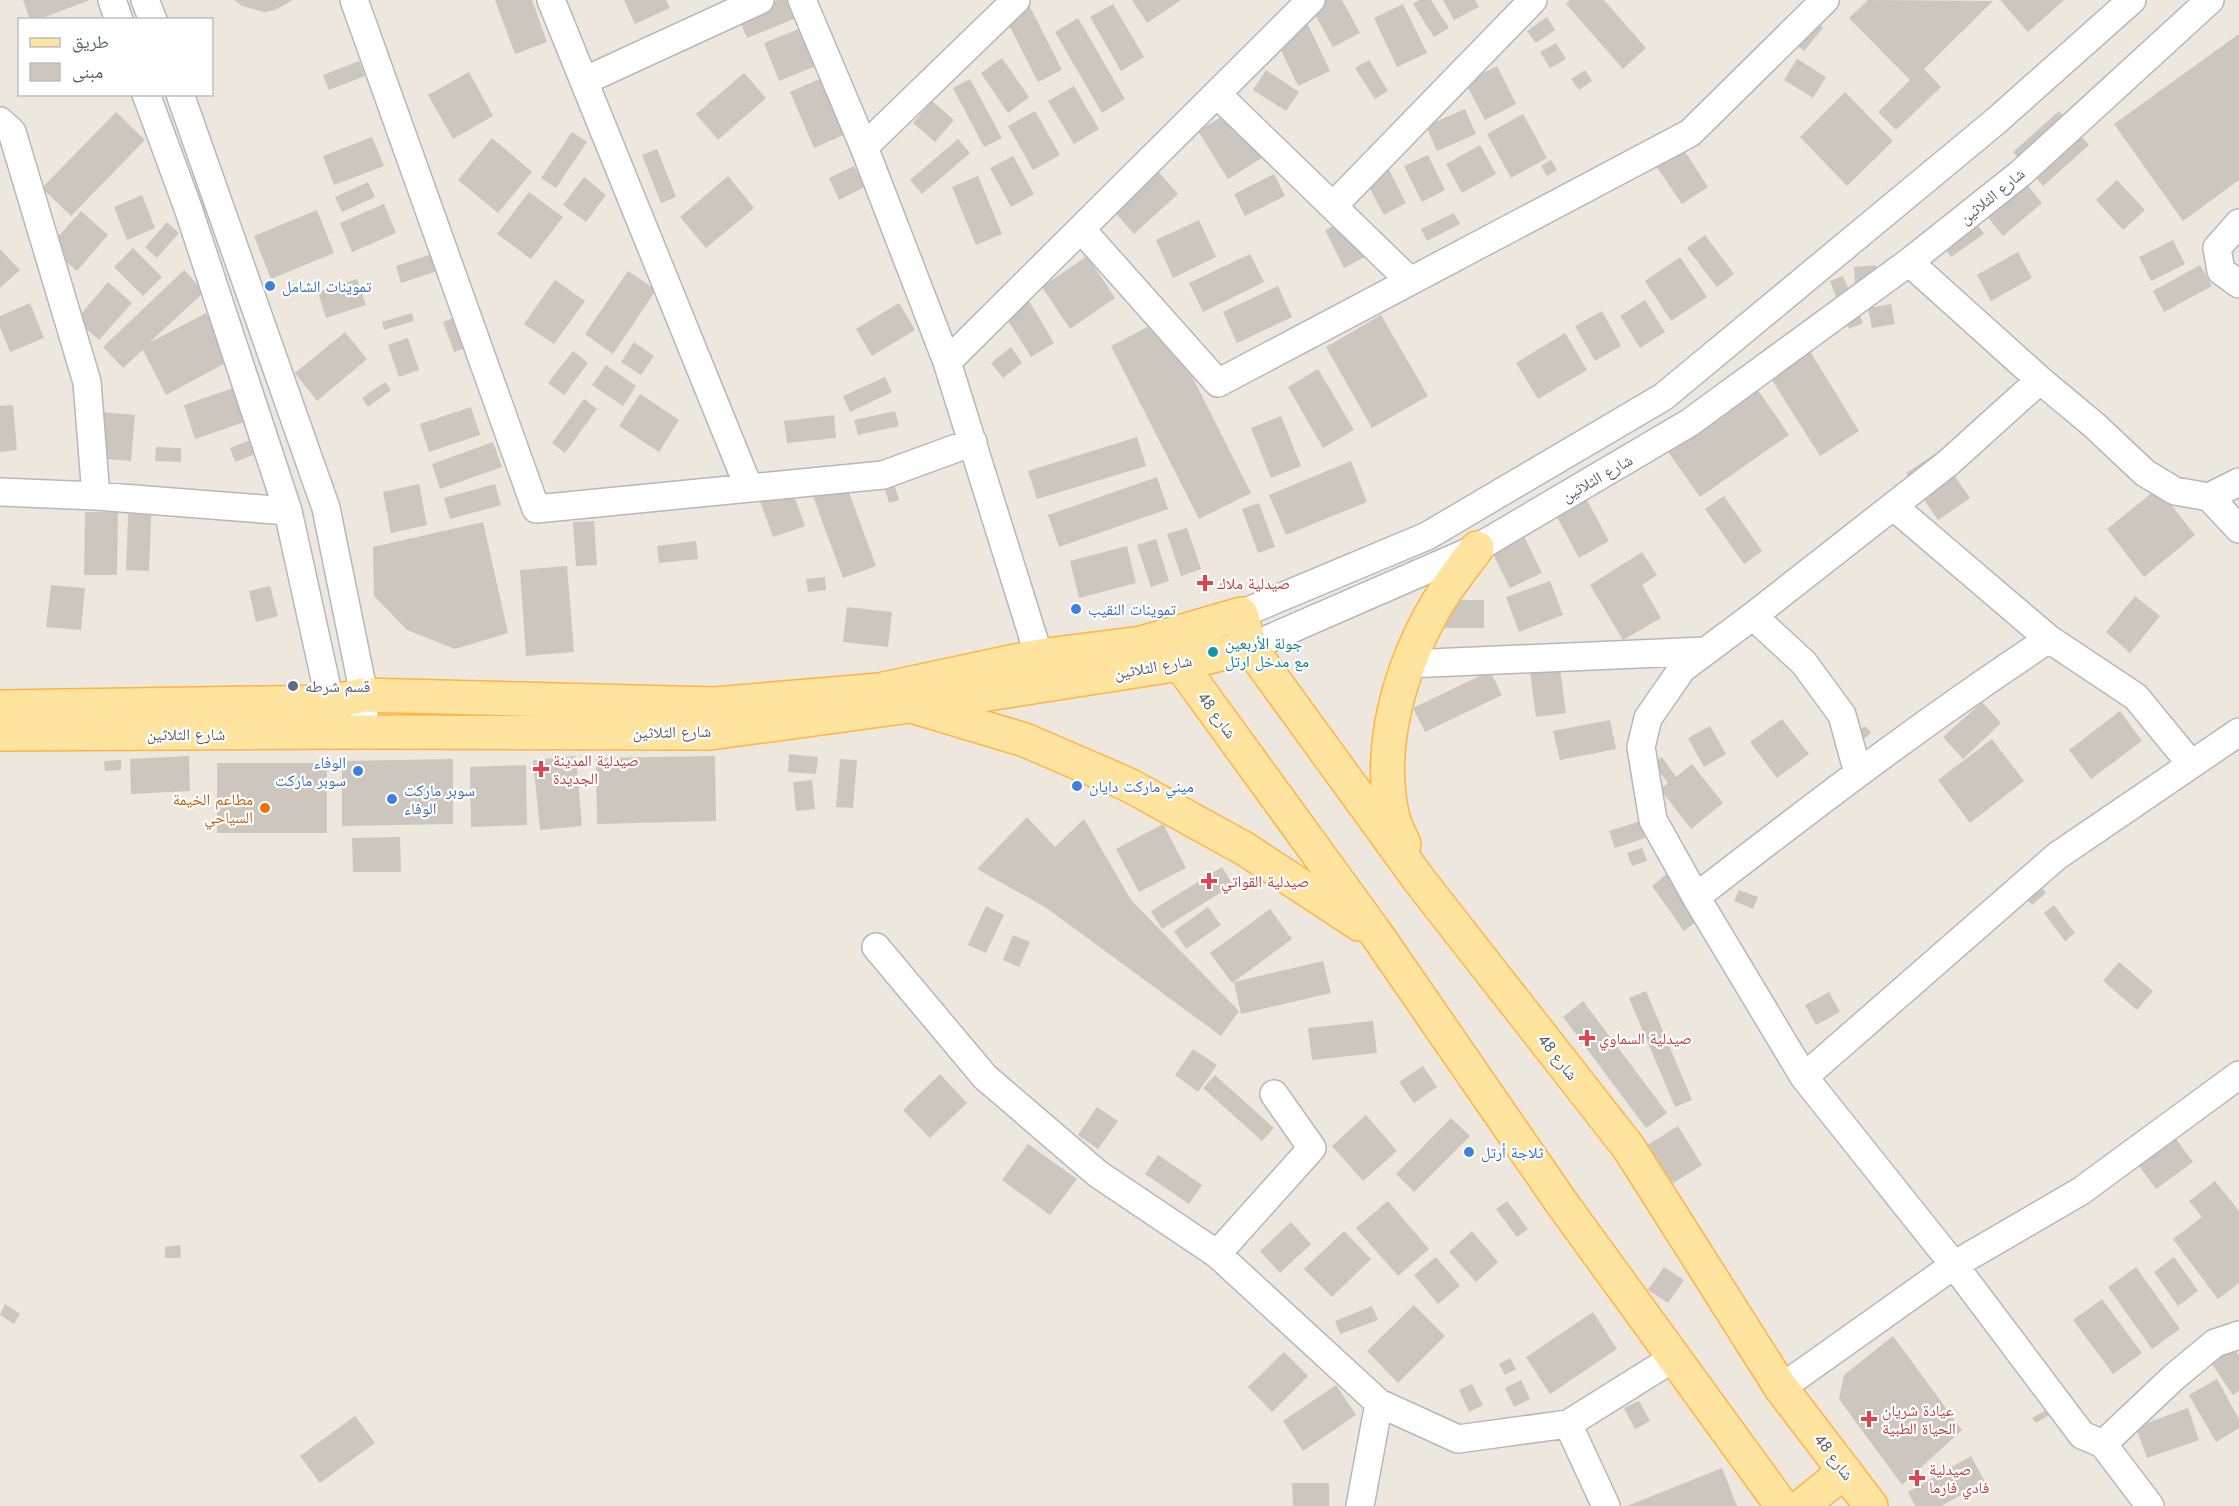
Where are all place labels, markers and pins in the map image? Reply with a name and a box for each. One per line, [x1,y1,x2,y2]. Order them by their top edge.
place label: تموينات الشامل [282,275,372,298]
marker: تموينات الشامل [263,279,277,293]
place label: صيدلية ملاك [1217,572,1290,595]
marker: صيدلية ملاك [1198,576,1212,590]
place label: تموينات النقيب [1088,598,1176,621]
marker: تموينات النقيب [1069,602,1083,616]
place label: جولة الأربعين مع مدخل ارتل [1225,632,1309,673]
marker: جولة الأربعين مع مدخل ارتل [1206,645,1220,659]
place label: قسم شرطه [305,675,370,698]
marker: قسم شرطه [286,679,300,693]
place label: صيدلية المدينة الجديدة [553,749,639,790]
place label: الوفاء سوبر ماركت [275,751,346,792]
marker: صيدلية المدينة الجديدة [534,762,548,776]
marker: الوفاء سوبر ماركت [351,764,365,778]
place label: ميني ماركت دايان [1089,775,1194,799]
place label: سوبر ماركت الوفاء [404,779,475,820]
marker: ميني ماركت دايان [1070,779,1084,793]
place label: مطاعم الخيمة السياحي [173,788,253,830]
marker: سوبر ماركت الوفاء [385,792,399,806]
marker: مطاعم الخيمة السياحي [258,801,272,815]
place label: صيدلية القواتي [1221,870,1309,894]
marker: صيدلية القواتي [1202,874,1216,888]
place label: صيدلية السماوي [1599,1027,1692,1051]
marker: صيدلية السماوي [1580,1031,1594,1045]
place label: ثلاجة أرتل [1481,1141,1544,1164]
marker: ثلاجة أرتل [1462,1145,1476,1159]
place label: عيادة شريان الحياة الطبية [1882,1399,1956,1440]
marker: عيادة شريان الحياة الطبية [1860,1410,1878,1428]
place label: صيدلية فادي فارما [1929,1458,1989,1500]
marker: صيدلية فادي فارما [1910,1471,1924,1485]

